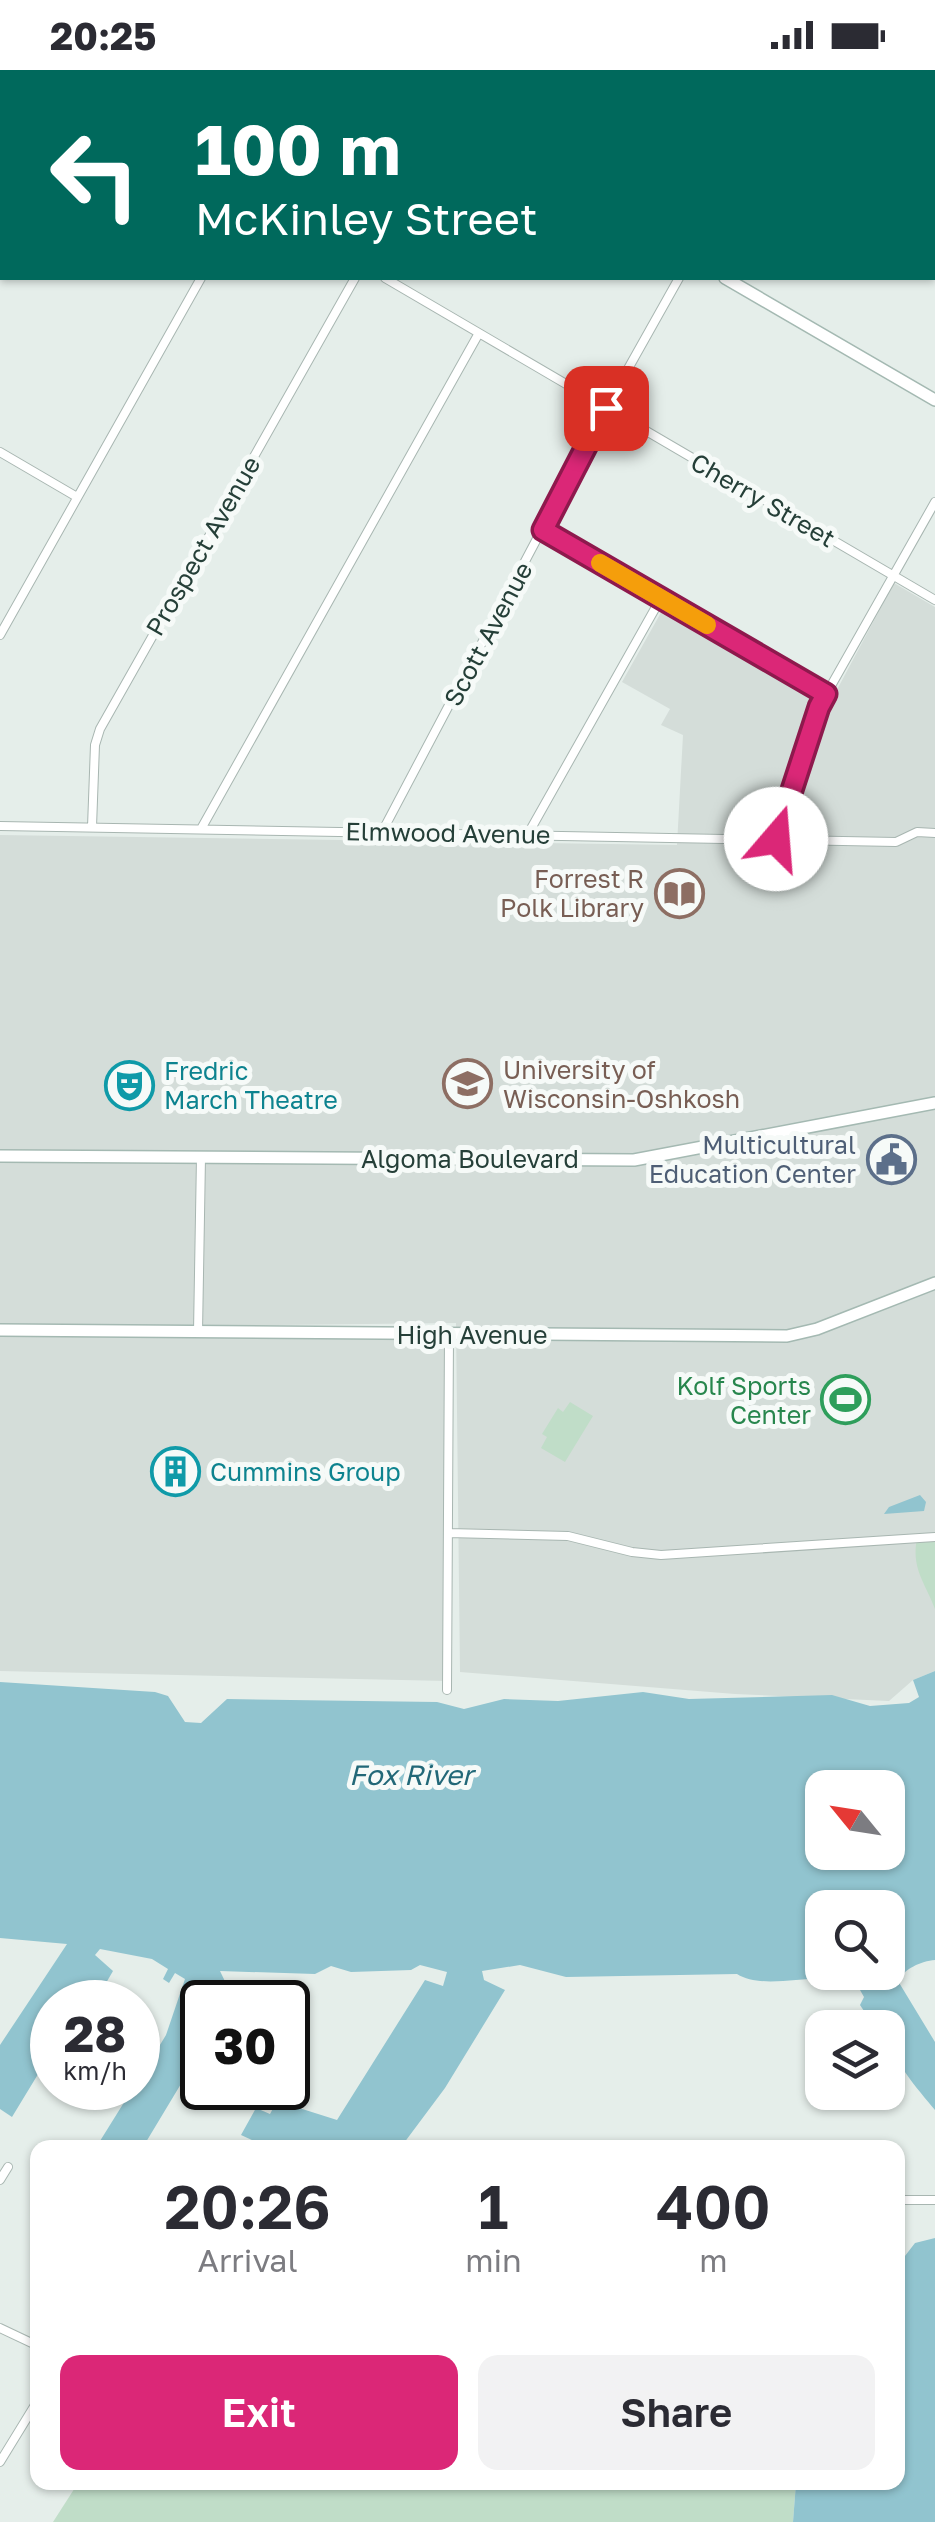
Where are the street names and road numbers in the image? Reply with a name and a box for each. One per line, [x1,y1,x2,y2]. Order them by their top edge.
street label: Cherry Street [686,446,841,553]
street label: Prospect Avenue [139,450,267,641]
street label: Scott Avenue [437,556,539,711]
street label: Elmwood Avenue [345,815,551,850]
street label: Algoma Boulevard [361,1143,579,1174]
street label: High Avenue [397,1319,547,1350]

